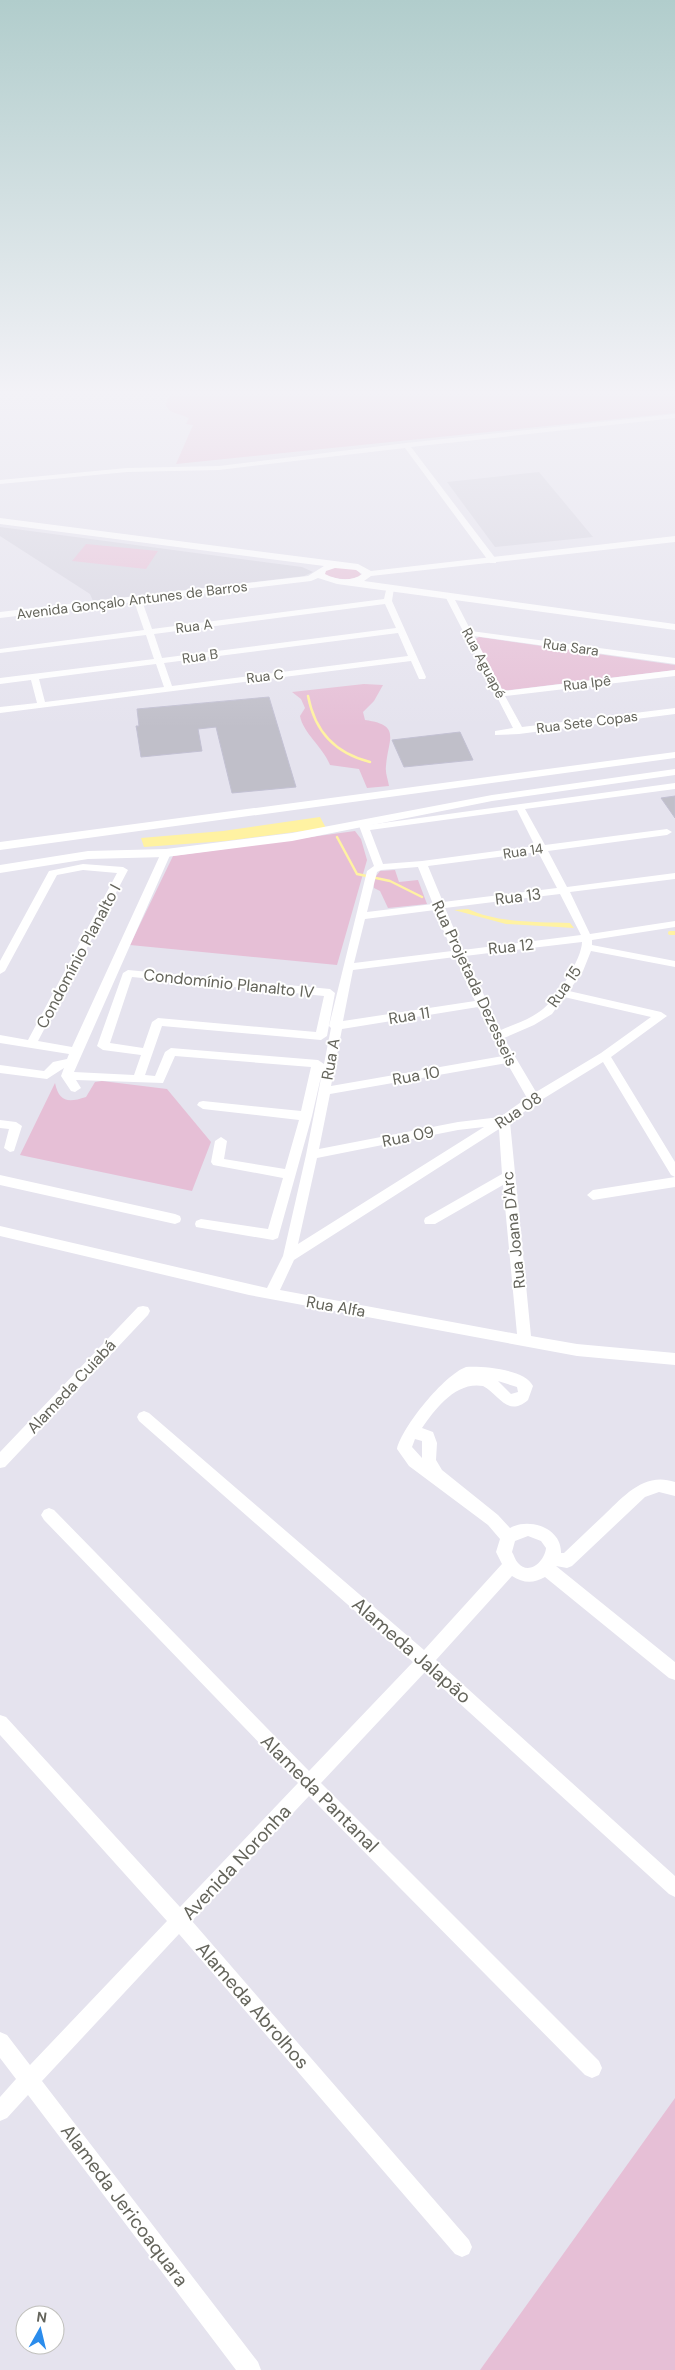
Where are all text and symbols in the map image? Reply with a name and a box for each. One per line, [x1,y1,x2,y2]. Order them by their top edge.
street label: Avenida Gonçalo Antunes de Barros [16,577,248,623]
street label: Rua A [175,615,213,637]
street label: Rua Aguapé [458,625,510,701]
street label: Rua Sara [542,634,600,660]
street label: Rua B [181,645,219,667]
street label: Rua C [245,665,285,687]
street label: Rua Ipê [562,671,612,695]
street label: Rua Sete Copas [535,707,639,737]
street label: Rua 14 [502,839,545,863]
street label: Condomínio Planalto I [31,880,125,1032]
street label: Rua 13 [494,883,542,910]
street label: Rua Projetada Dezesseis [427,897,522,1069]
street label: Rua 12 [487,934,535,959]
street label: Rua 15 [543,961,586,1011]
street label: Condomínio Planalto IV [143,964,316,1003]
street label: Rua 11 [387,1002,431,1029]
street label: Rua A [316,1036,345,1082]
street label: Rua 10 [391,1061,441,1090]
street label: Rua 08 [491,1087,546,1134]
street label: Rua 09 [380,1121,436,1152]
street label: Rua Joana D'Arc [497,1170,530,1290]
street label: Rua Alfa [305,1291,367,1322]
street label: Alameda Cuiabá [22,1335,120,1438]
street label: Alameda Jalapão [347,1592,477,1709]
street label: Alameda Pantanal [255,1729,384,1858]
street label: Avenida Noronha [176,1799,296,1925]
street label: Alameda Abrolhos [190,1937,315,2074]
street label: Alameda Jericoaquara [55,2119,194,2292]
north arrow [15,2305,65,2355]
text: N [35,2308,48,2327]

